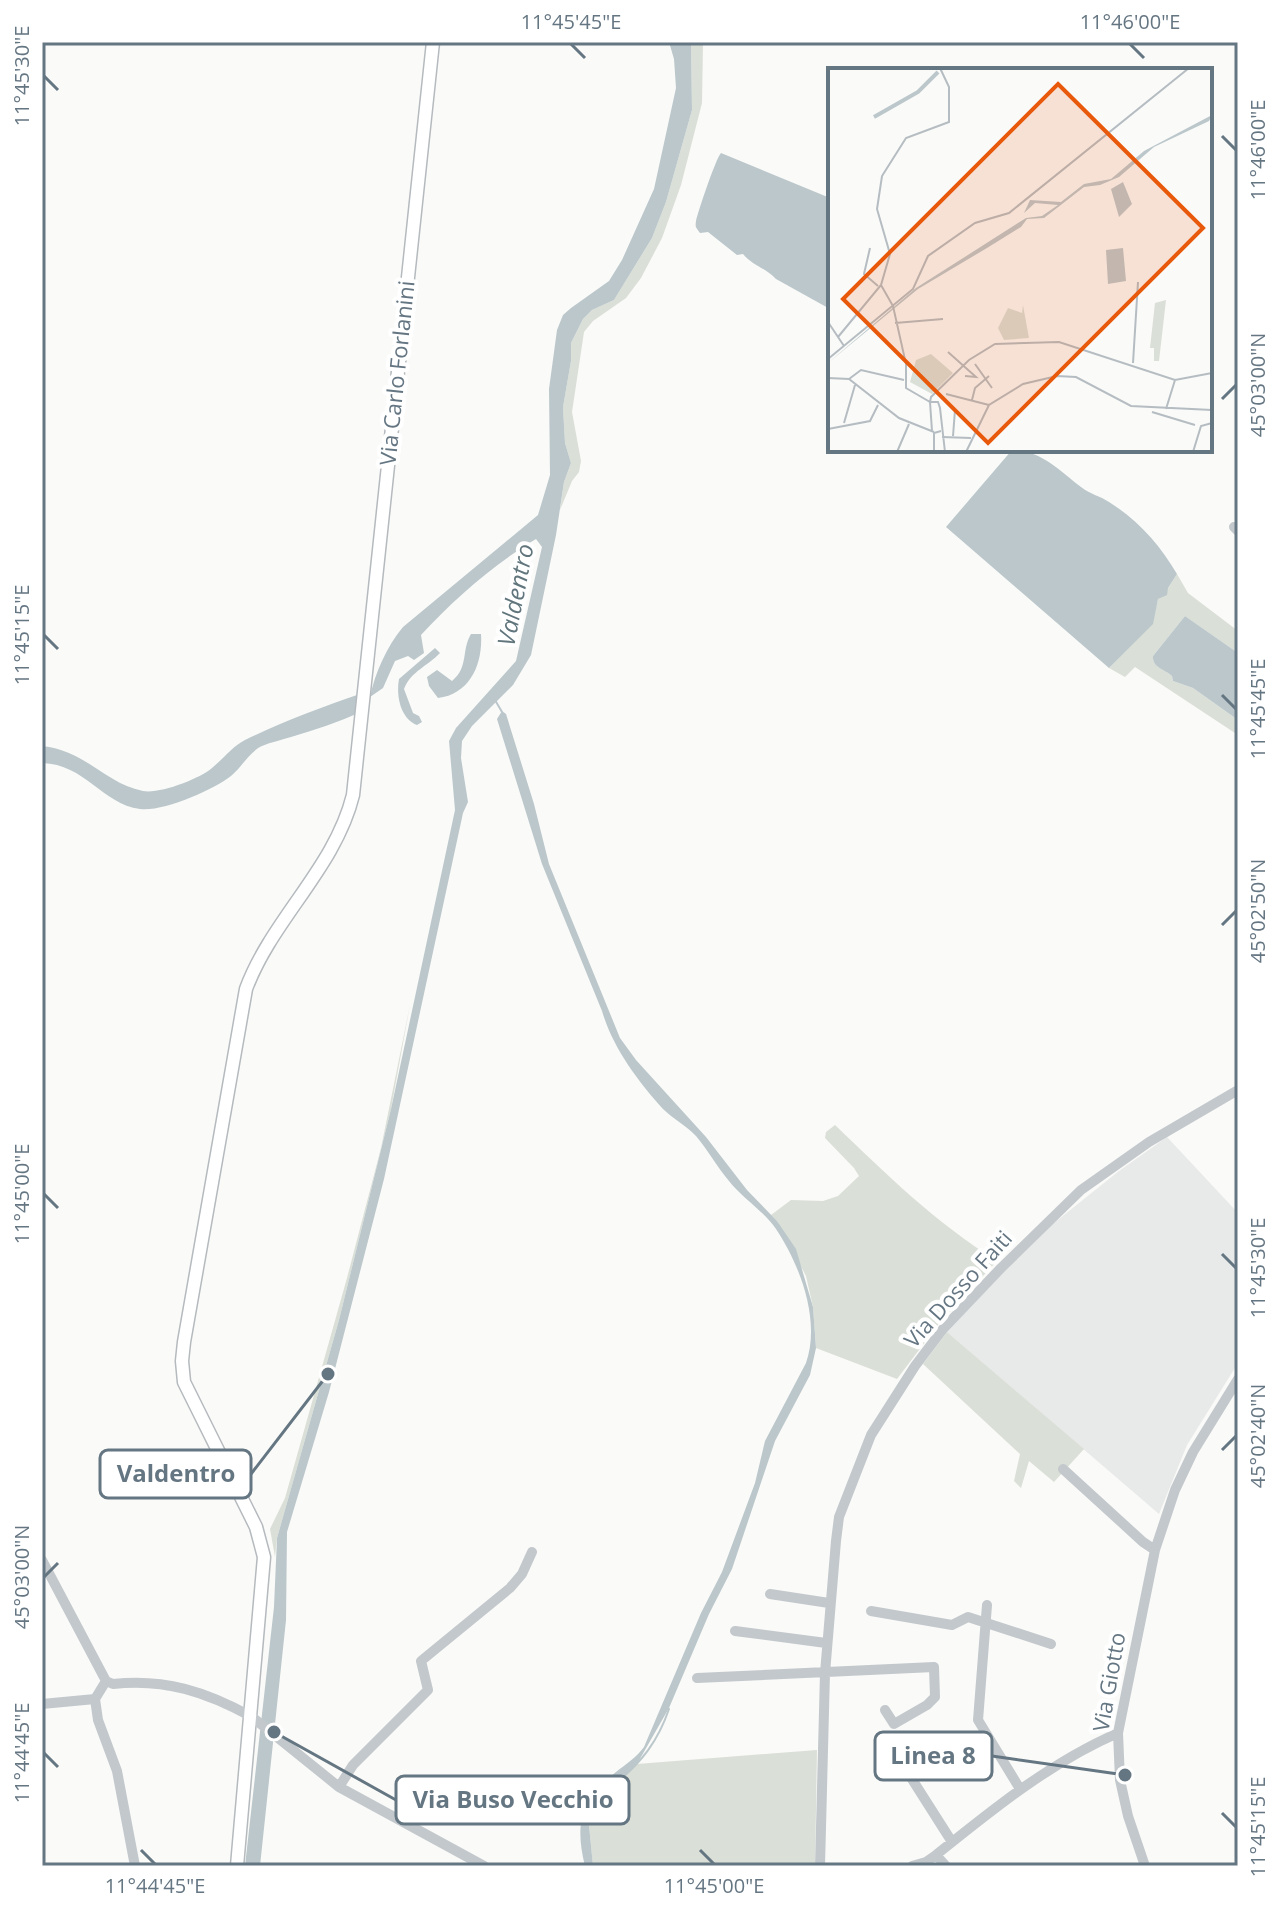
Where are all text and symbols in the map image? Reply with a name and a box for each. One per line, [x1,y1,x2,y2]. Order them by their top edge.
text: 11°45'45"E [521,8,621,35]
text: 11°46'00"E [1080,8,1180,35]
text: 11°45'30"E [8,26,35,126]
inset map [828,68,1212,452]
text: 11°46'00"E [1244,100,1271,200]
street label: Via Carlo Forlanini [371,279,421,467]
text: 45°03'00"N [1244,333,1271,437]
water label: Valdentro [488,541,541,649]
text: 11°45'15"E [8,585,35,685]
text: 11°45'45"E [1244,659,1271,759]
text: 45°02'50"N [1244,859,1271,963]
text: 11°45'00"E [8,1144,35,1244]
text: 11°45'30"E [1244,1218,1271,1318]
street label: Via Dosso Faiti [897,1223,1018,1353]
text: 45°02'40"N [1244,1384,1271,1488]
callout: Valdentro [100,1450,251,1498]
text: Valdentro [117,1456,235,1489]
text: 45°03'00"N [8,1525,35,1629]
street label: Via Giotto [1085,1630,1131,1734]
text: 11°44'45"E [8,1703,35,1803]
callout: Linea 8 [875,1732,992,1780]
text: Linea 8 [890,1738,976,1771]
callout: Via Buso Vecchio [396,1776,629,1824]
text: 11°45'15"E [1244,1777,1271,1877]
text: Via Buso Vecchio [413,1782,614,1815]
text: 11°44'45"E [105,1872,205,1899]
text: 11°45'00"E [664,1872,764,1899]

